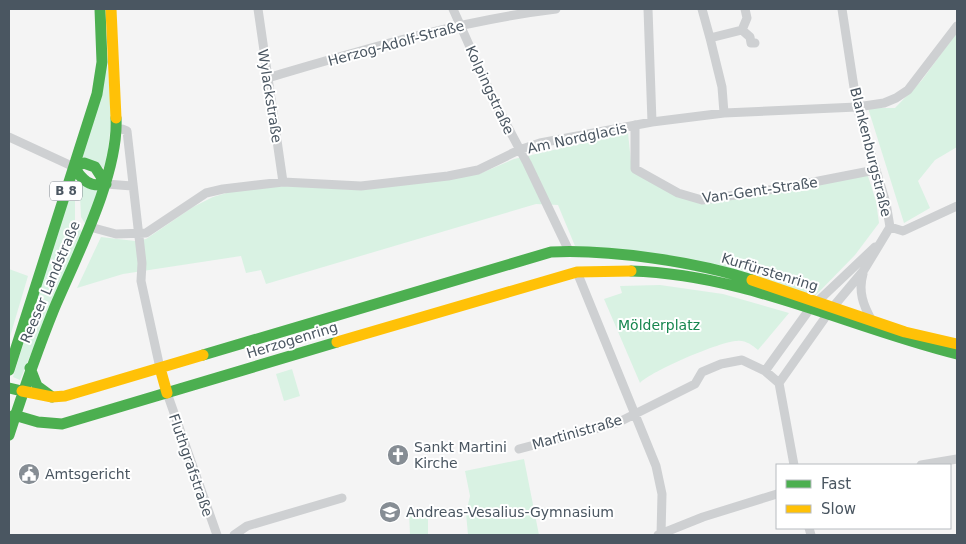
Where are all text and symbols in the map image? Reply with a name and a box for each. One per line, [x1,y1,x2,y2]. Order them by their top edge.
street label: Herzog-Adolf-Straße [326,17,466,69]
street label: Kolpingstraße [462,43,518,137]
street label: Wylackstraße [255,48,285,144]
street label: Blankenburgstraße [847,86,895,218]
street label: Am Nordglacis [526,120,628,156]
street label: Van-Gent-Straße [701,174,819,206]
road number: B 8 [50,182,82,200]
street label: Reeser Landstraße [17,219,83,345]
street label: Kurfürstenring [720,250,820,294]
park label: Mölderplatz [618,317,700,333]
street label: Herzogenring [244,319,340,361]
street label: Fluthgrafstraße [166,411,216,519]
street label: Martinistraße [530,411,624,453]
place label: Sankt Martini Kirche [414,439,507,471]
church icon: Sankt Martini Kirche [386,443,410,467]
public building icon: Amtsgericht [17,462,41,486]
legend [776,464,951,529]
place label: Amtsgericht [45,466,131,482]
text: Fast [821,475,851,493]
school or university icon: Andreas-Vesalius-Gymnasium [378,500,402,524]
text: Slow [821,500,856,518]
place label: Andreas-Vesalius-Gymnasium [406,504,614,520]

